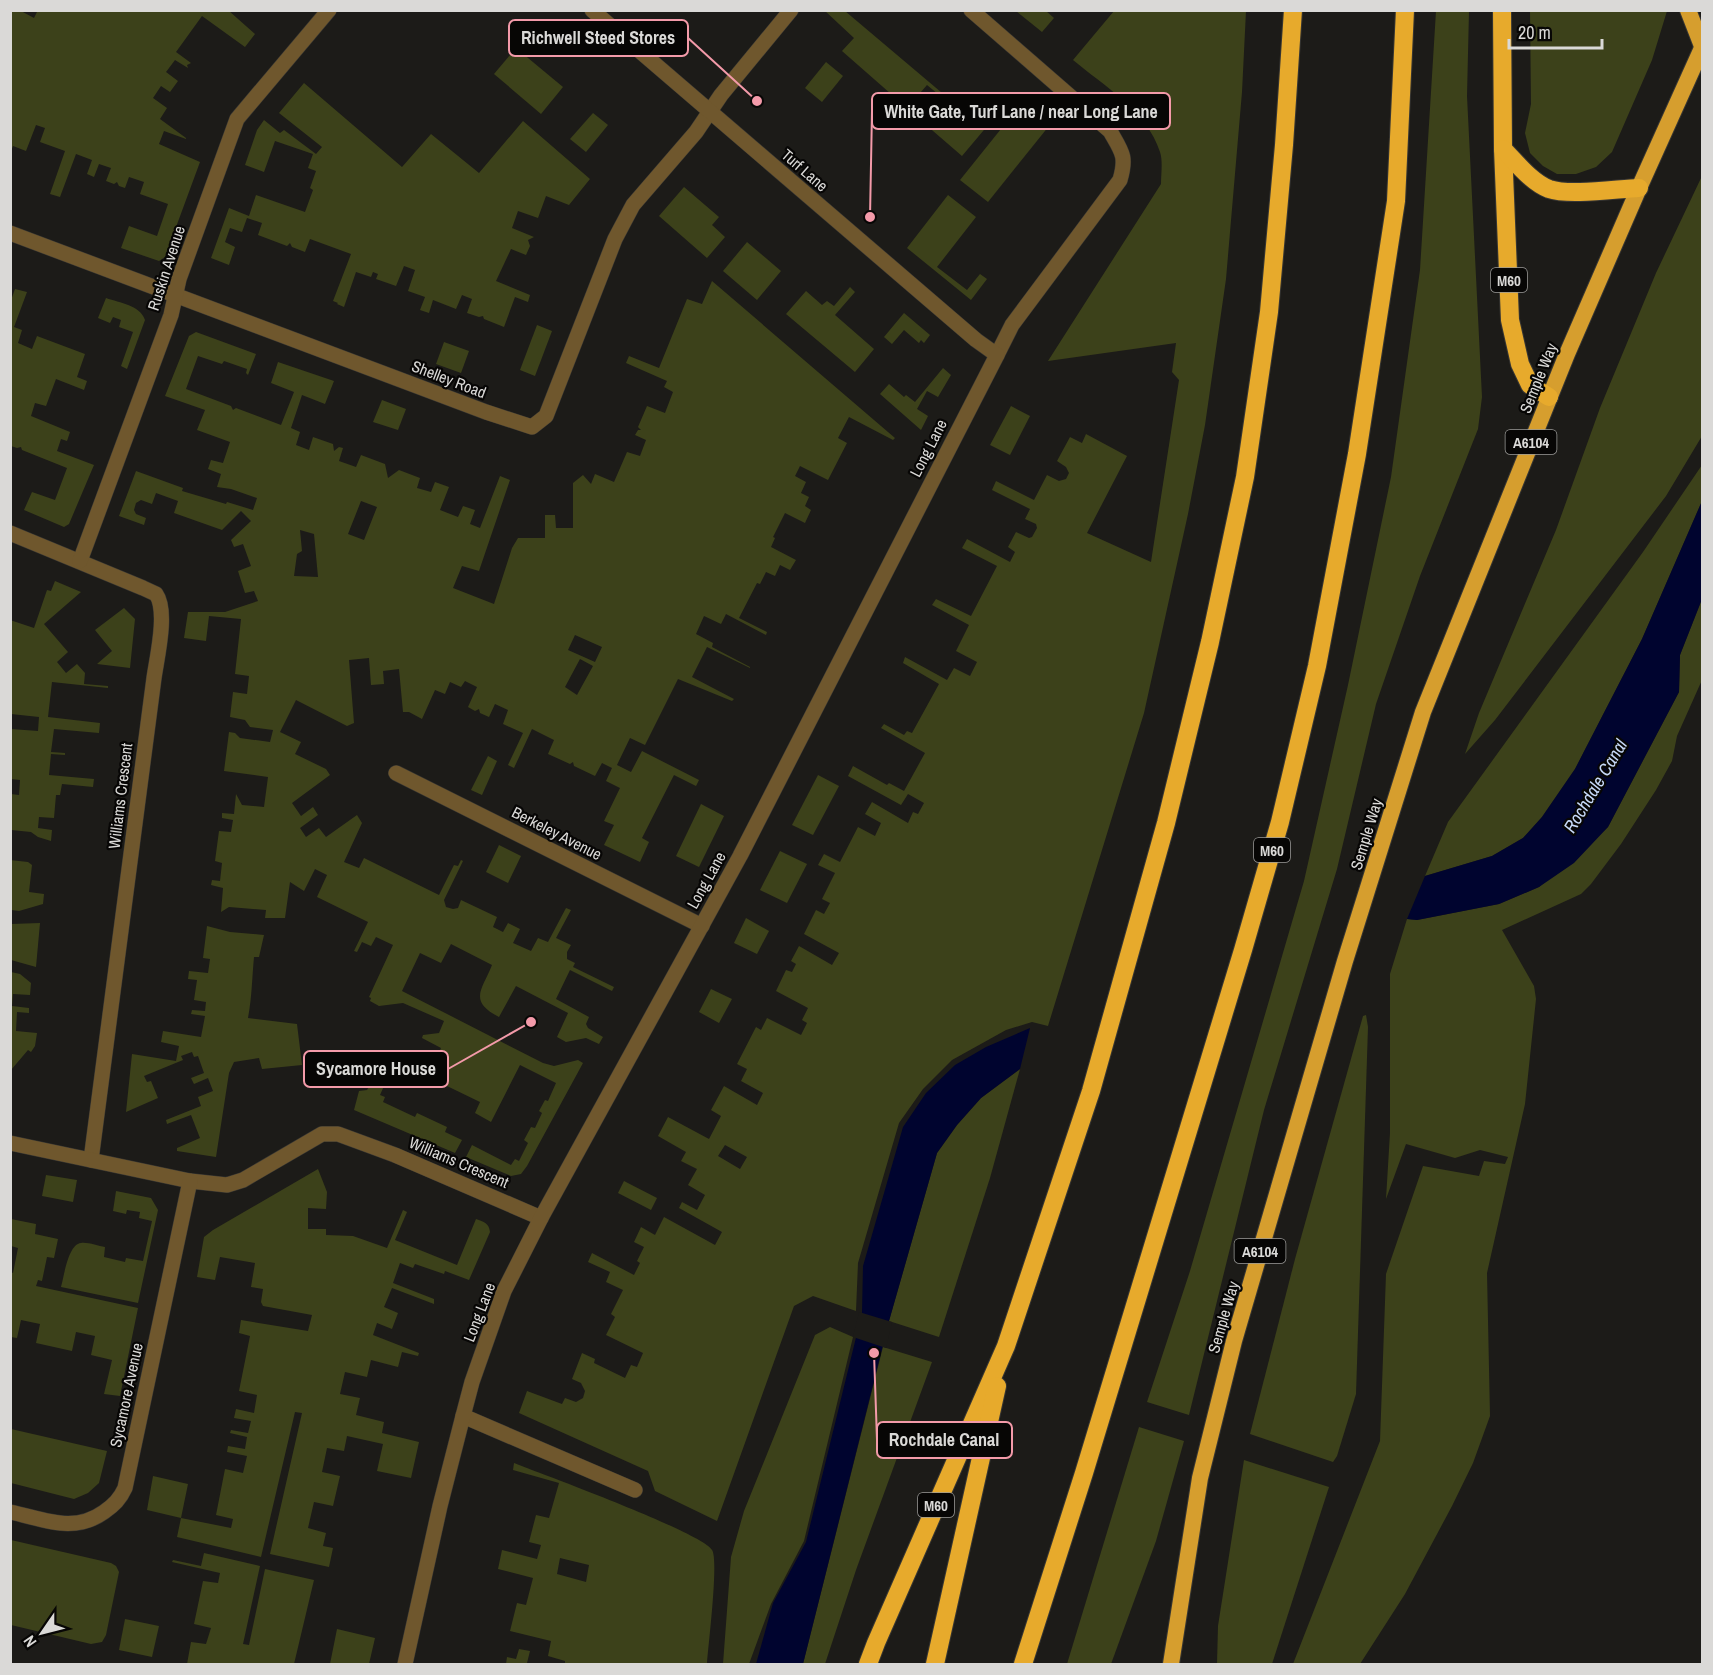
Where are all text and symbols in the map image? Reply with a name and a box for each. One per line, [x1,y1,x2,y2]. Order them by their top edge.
scale bar [1509,12,1602,50]
callout: Richwell Steed Stores [509,20,688,56]
text: 20 m [1518,20,1551,45]
text: Richwell Steed Stores [521,25,675,50]
callout: White Gate, Turf Lane / near Long Lane [872,93,1170,129]
text: White Gate, Turf Lane / near Long Lane [884,99,1158,124]
street label: Turf Lane [777,144,833,196]
street label: Ruskin Avenue [142,223,190,313]
road number: M60 [1491,268,1527,292]
street label: Semple Way [1514,339,1562,416]
street label: Shelley Road [409,355,489,403]
street label: Long Lane [904,415,952,481]
road number: A6104 [1506,430,1556,454]
water label: Rochdale Canal [1557,734,1633,837]
street label: Williams Crescent [103,741,137,850]
street label: Semple Way [1345,795,1387,873]
street label: Berkeley Avenue [508,801,606,865]
road number: M60 [1254,838,1290,862]
street label: Long Lane [681,848,731,912]
callout: Sycamore House [304,1051,448,1087]
text: Sycamore House [316,1056,436,1081]
street label: Williams Crescent [406,1131,513,1193]
road number: A6104 [1234,1239,1286,1263]
street label: Semple Way [1202,1278,1244,1356]
street label: Long Lane [458,1279,500,1345]
street label: Sycamore Avenue [104,1341,148,1449]
callout: Rochdale Canal [877,1422,1012,1458]
text: Rochdale Canal [889,1427,999,1452]
road number: M60 [918,1493,954,1517]
north arrow [12,1603,72,1663]
text: N [18,1631,41,1652]

